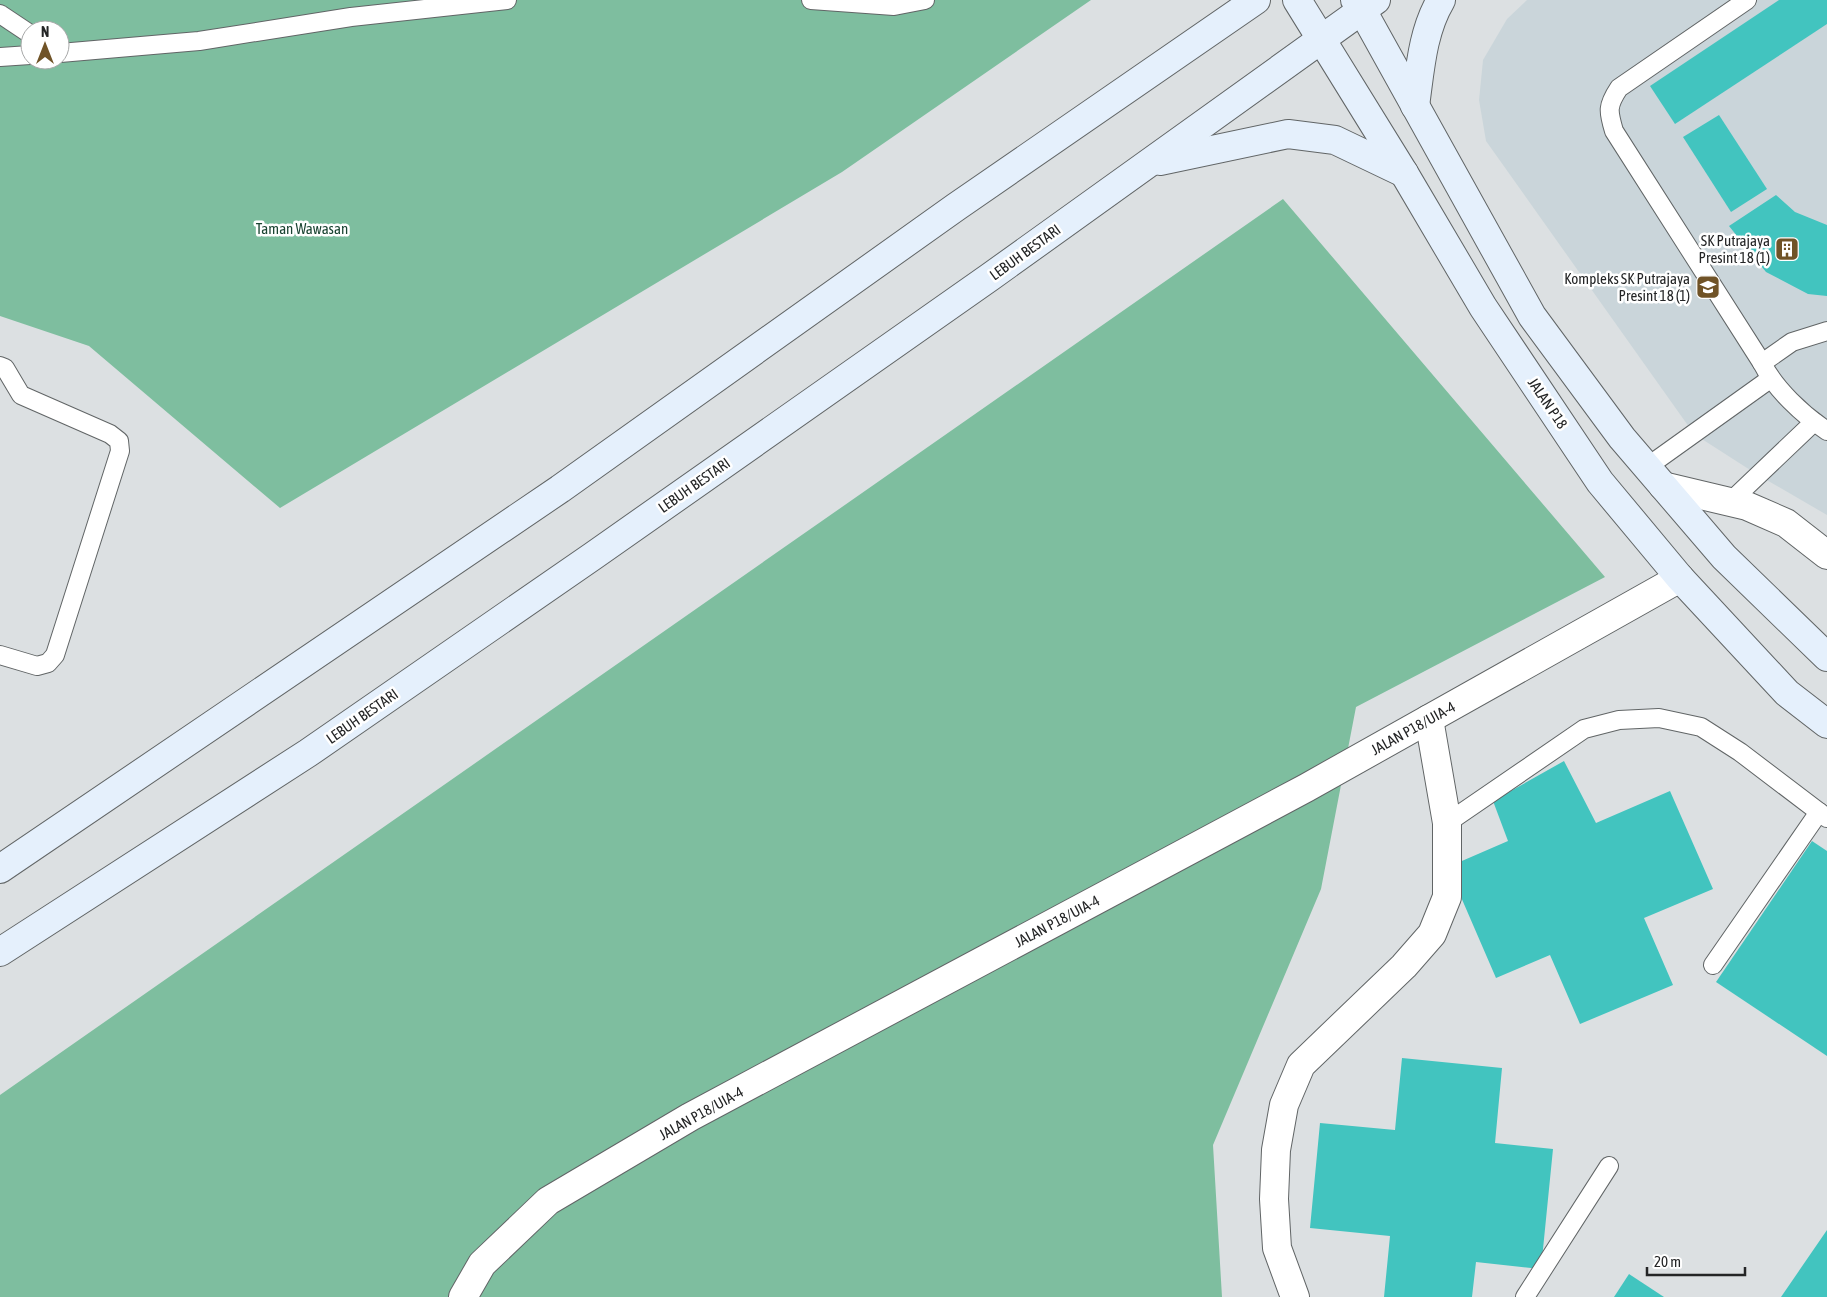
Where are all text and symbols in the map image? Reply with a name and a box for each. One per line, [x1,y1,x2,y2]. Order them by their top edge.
north arrow [20,20,70,70]
text: N [41,24,49,40]
park label: Taman Wawasan [256,220,348,237]
street label: LEBUH BESTARI [986,221,1064,283]
place label: SK Putrajaya Presint 18 (1) [1699,232,1770,266]
building icon: SK Putrajaya Presint 18 (1) [1774,236,1800,262]
place label: Kompleks SK Putrajaya Presint 18 (1) [1564,270,1690,304]
school or university icon: Kompleks SK Putrajaya Presint 18 (1) [1695,274,1721,300]
street label: JALAN P18 [1525,374,1571,432]
street label: LEBUH BESTARI [655,454,733,516]
street label: LEBUH BESTARI [323,685,401,747]
street label: JALAN P18/UIA-4 [1368,698,1458,758]
street label: JALAN P18/UIA-4 [1012,892,1102,950]
street label: JALAN P18/UIA-4 [656,1083,746,1143]
scale bar [1647,1244,1744,1276]
text: 20 m [1654,1253,1681,1270]

